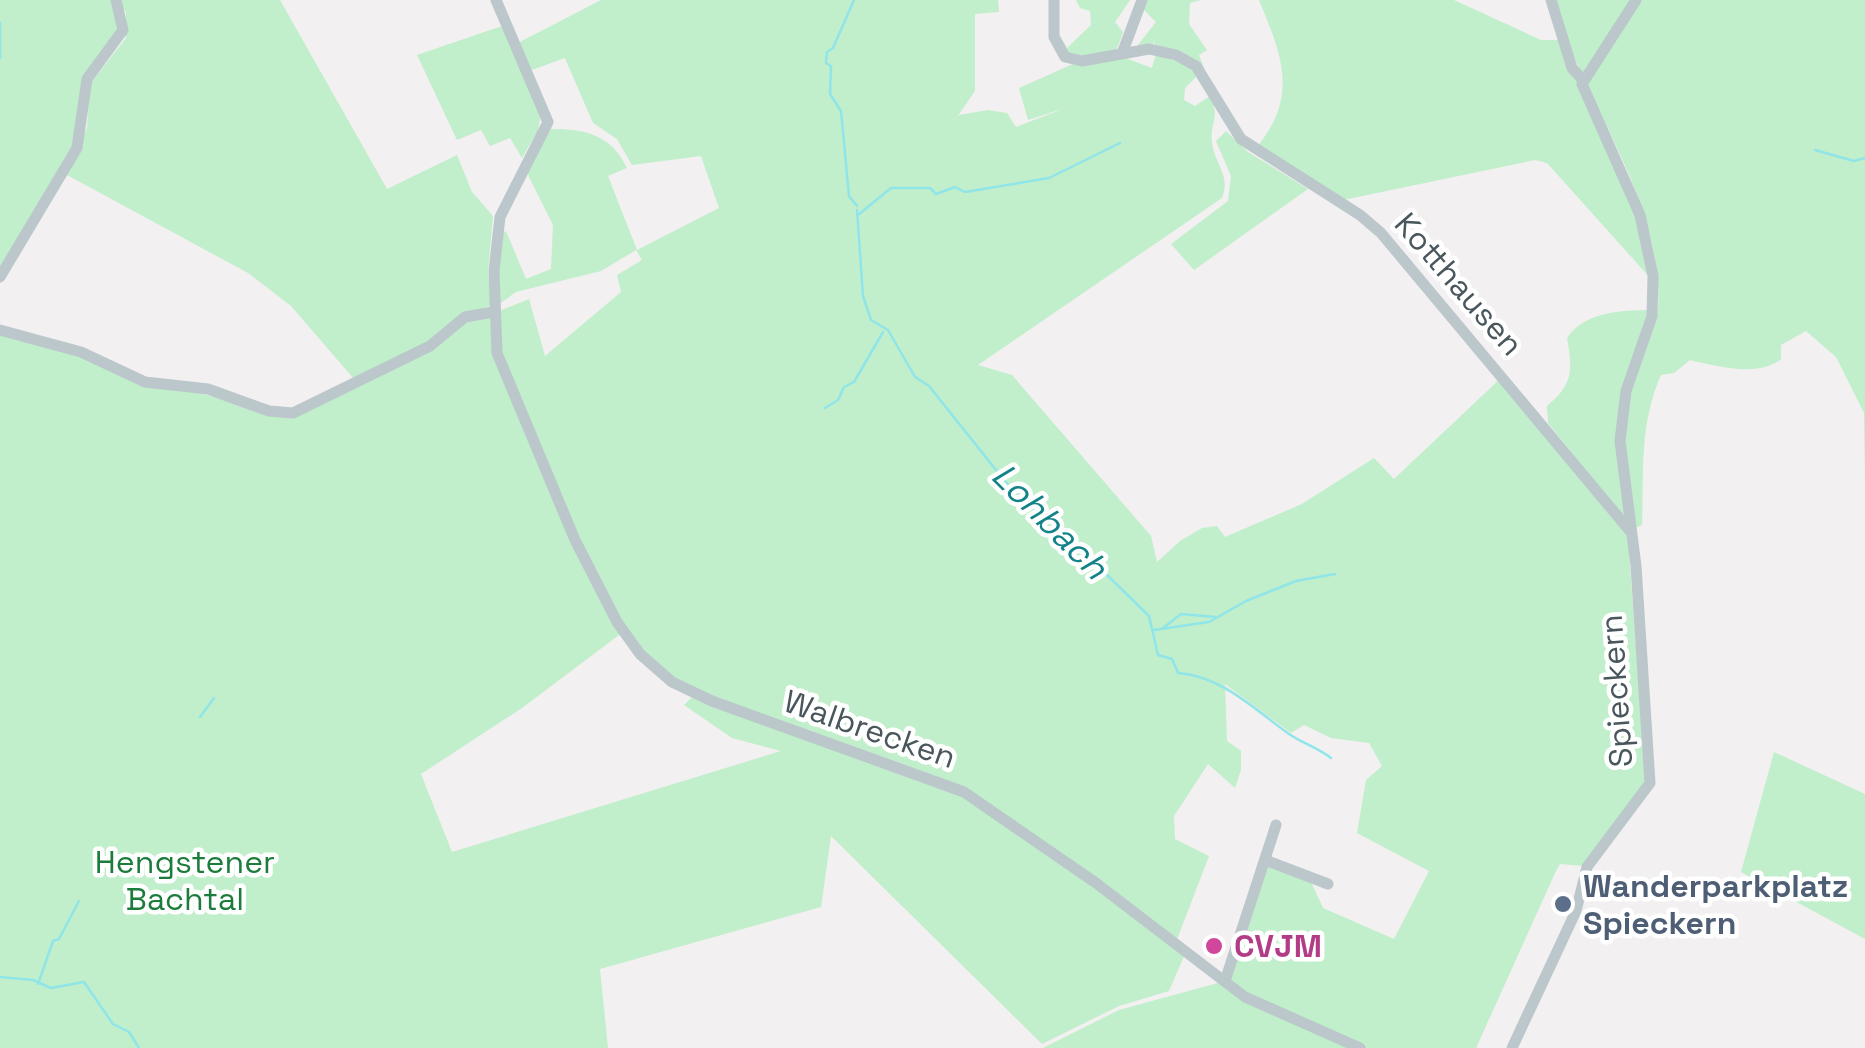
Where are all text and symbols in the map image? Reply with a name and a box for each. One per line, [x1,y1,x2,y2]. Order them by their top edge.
street label: Kotthausen [1386,204,1532,364]
water label: Lohbach [983,454,1118,589]
street label: Spieckern [1591,613,1641,769]
street label: Walbrecken [779,681,961,777]
park label: Hengstener Bachtal [95,842,275,919]
place label: Wanderparkplatz Spieckern [1583,866,1848,943]
marker: Wanderparkplatz Spieckern [1552,893,1574,915]
place label: CVJM [1234,926,1322,966]
marker: CVJM [1203,935,1225,957]

